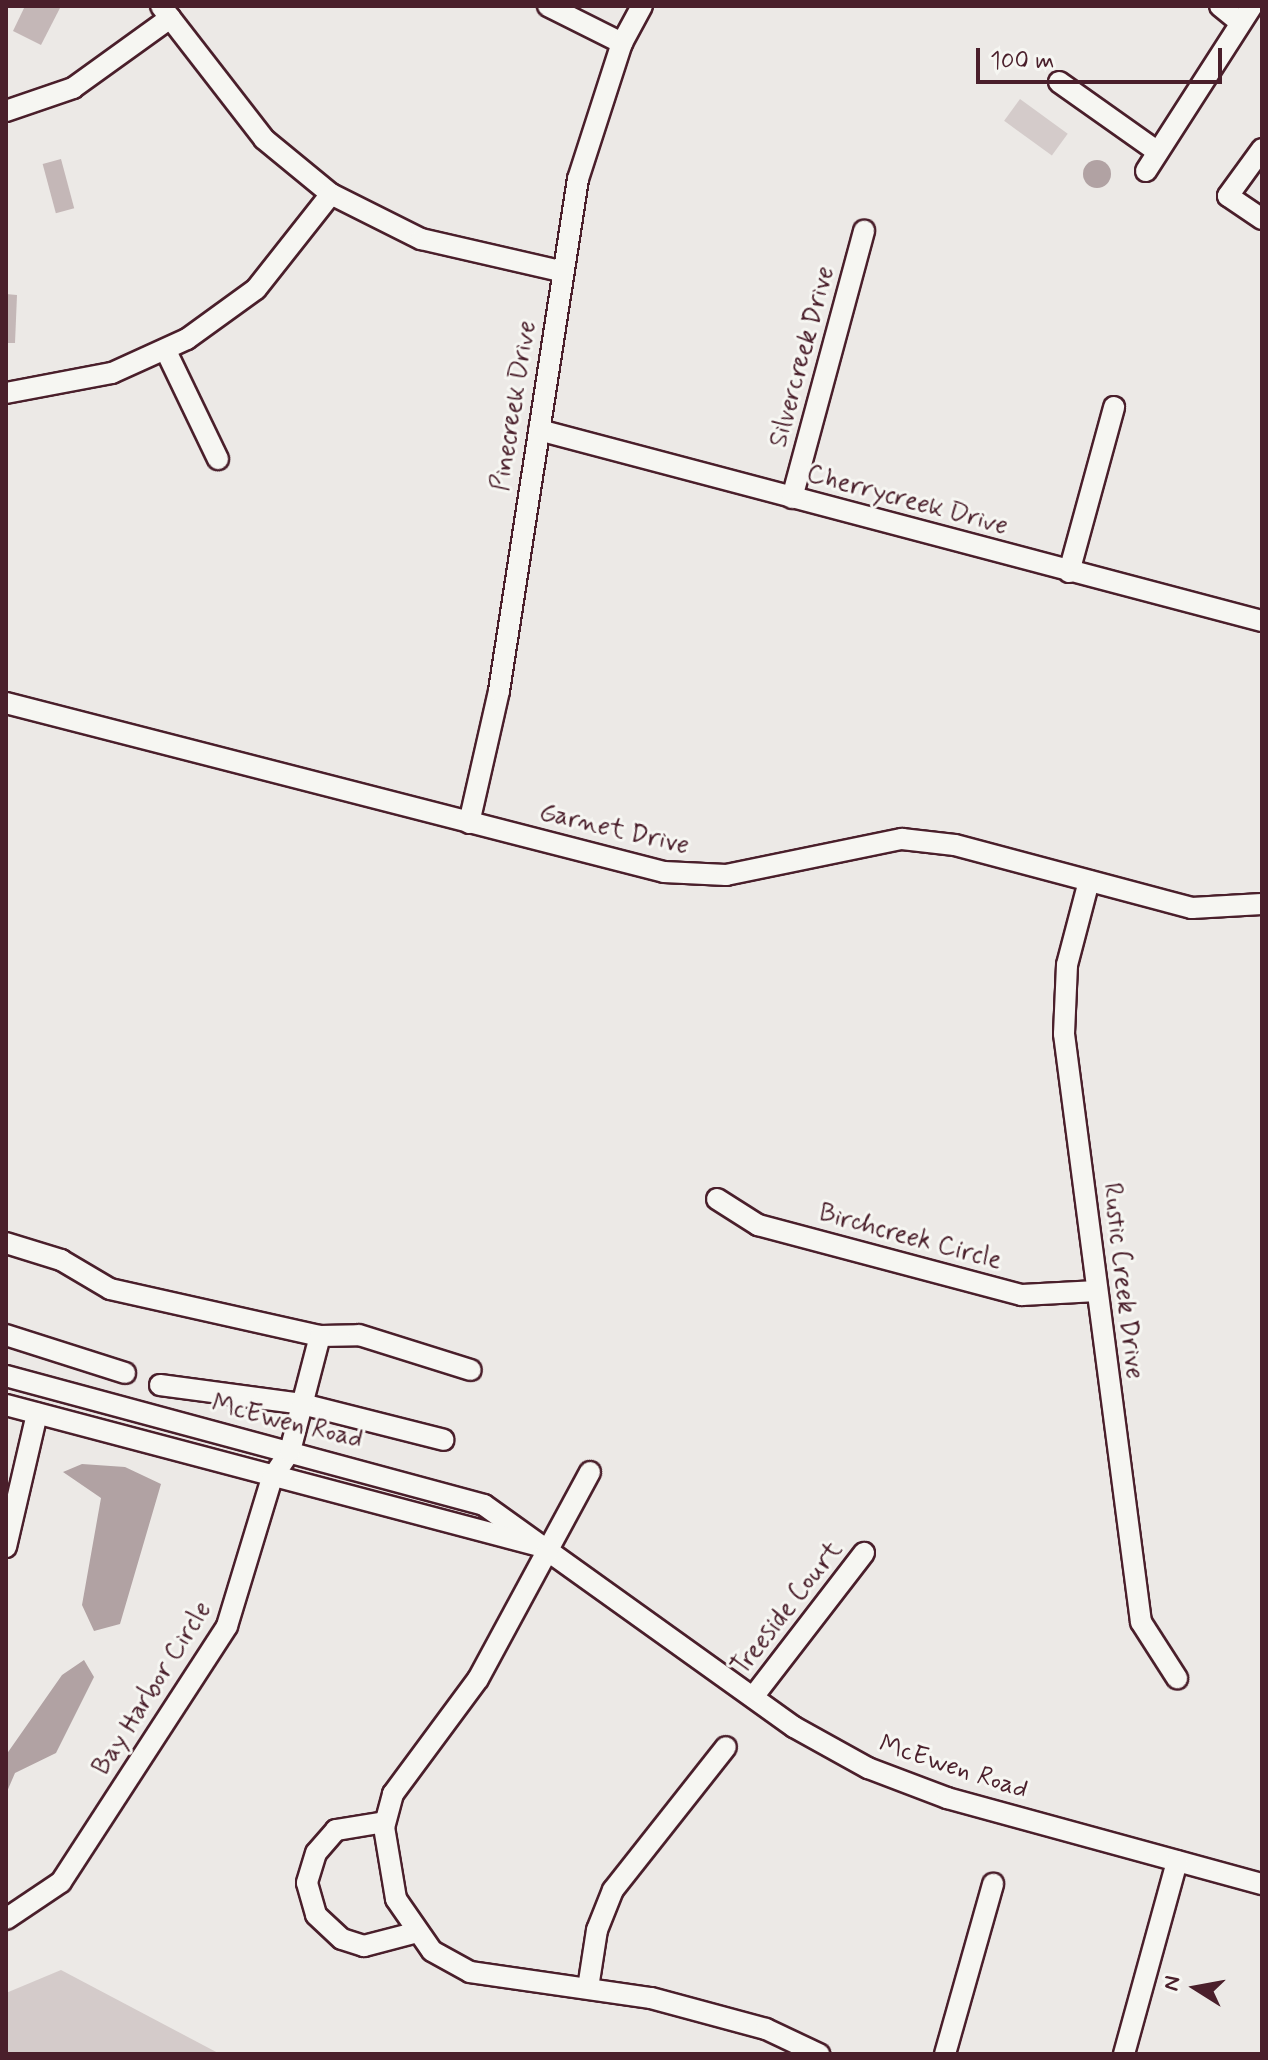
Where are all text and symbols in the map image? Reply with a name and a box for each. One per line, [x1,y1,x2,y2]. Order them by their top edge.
scale bar [980,32,1226,82]
text: 100 m [990,46,1054,77]
street label: Silvercreek Drive [764,264,842,450]
street label: Pinecreek Drive [486,320,544,492]
street label: Cherrycreek Drive [804,459,1010,543]
street label: Garnet Drive [537,798,691,862]
street label: Rustic Creek Drive [1094,1181,1150,1381]
street label: Birchcreek Circle [816,1199,1004,1277]
street label: McEwen Road [208,1389,366,1457]
street label: Treeside Court [728,1538,848,1680]
street label: Bay Harbor Circle [87,1597,219,1781]
street label: McEwen Road [875,1729,1031,1807]
north arrow [1156,1948,1236,2028]
text: N [1157,1974,1188,1993]

